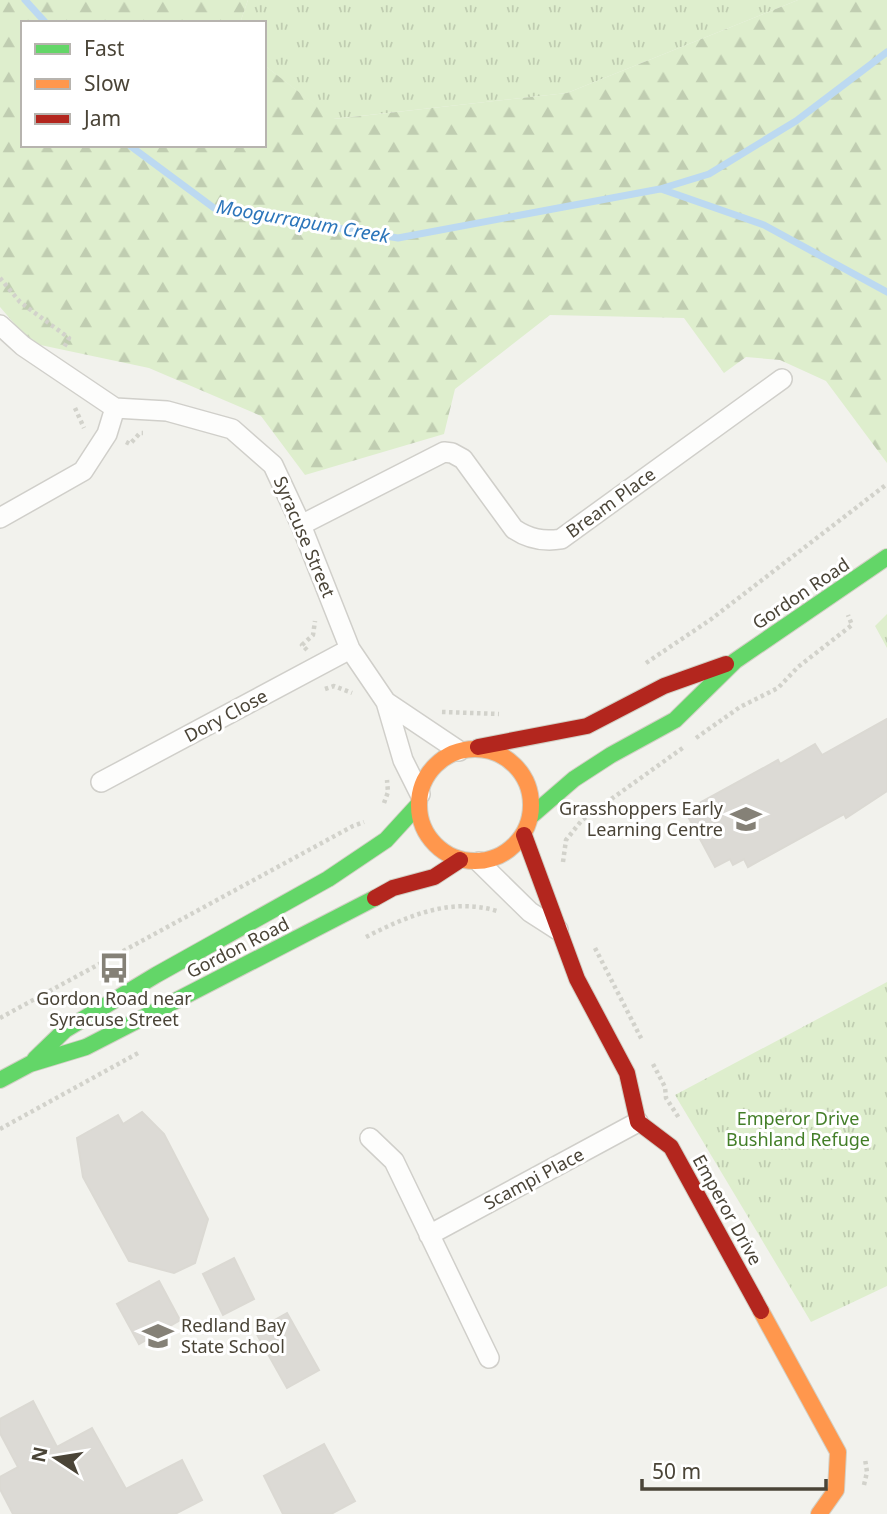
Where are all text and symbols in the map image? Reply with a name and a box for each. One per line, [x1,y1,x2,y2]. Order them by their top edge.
legend [21,21,266,147]
text: Fast [84,34,125,62]
text: Slow [84,69,130,97]
text: Jam [82,104,121,132]
water label: Moogurrapum Creek [214,193,392,249]
street label: Bream Place [561,462,660,543]
street label: Syracuse Street [269,472,342,601]
street label: Gordon Road [747,552,854,634]
street label: Dory Close [180,683,271,747]
place label: Grasshoppers Early Learning Centre [559,796,724,841]
school or university icon: Grasshoppers Early Learning Centre [729,802,763,836]
street label: Gordon Road [182,911,293,983]
bus stop icon: Gordon Road near Syracuse Street [97,951,131,985]
place label: Gordon Road near Syracuse Street [36,986,192,1031]
park label: Emperor Drive Bushland Refuge [726,1106,870,1151]
street label: Scampi Place [479,1142,588,1215]
street label: Emperor Drive [688,1150,768,1269]
place label: Redland Bay State School [181,1313,287,1358]
school or university icon: Redland Bay State School [141,1319,175,1353]
north arrow [21,1423,91,1493]
text: N [25,1444,54,1465]
scale bar [642,1448,826,1492]
text: 50 m [652,1457,701,1485]

